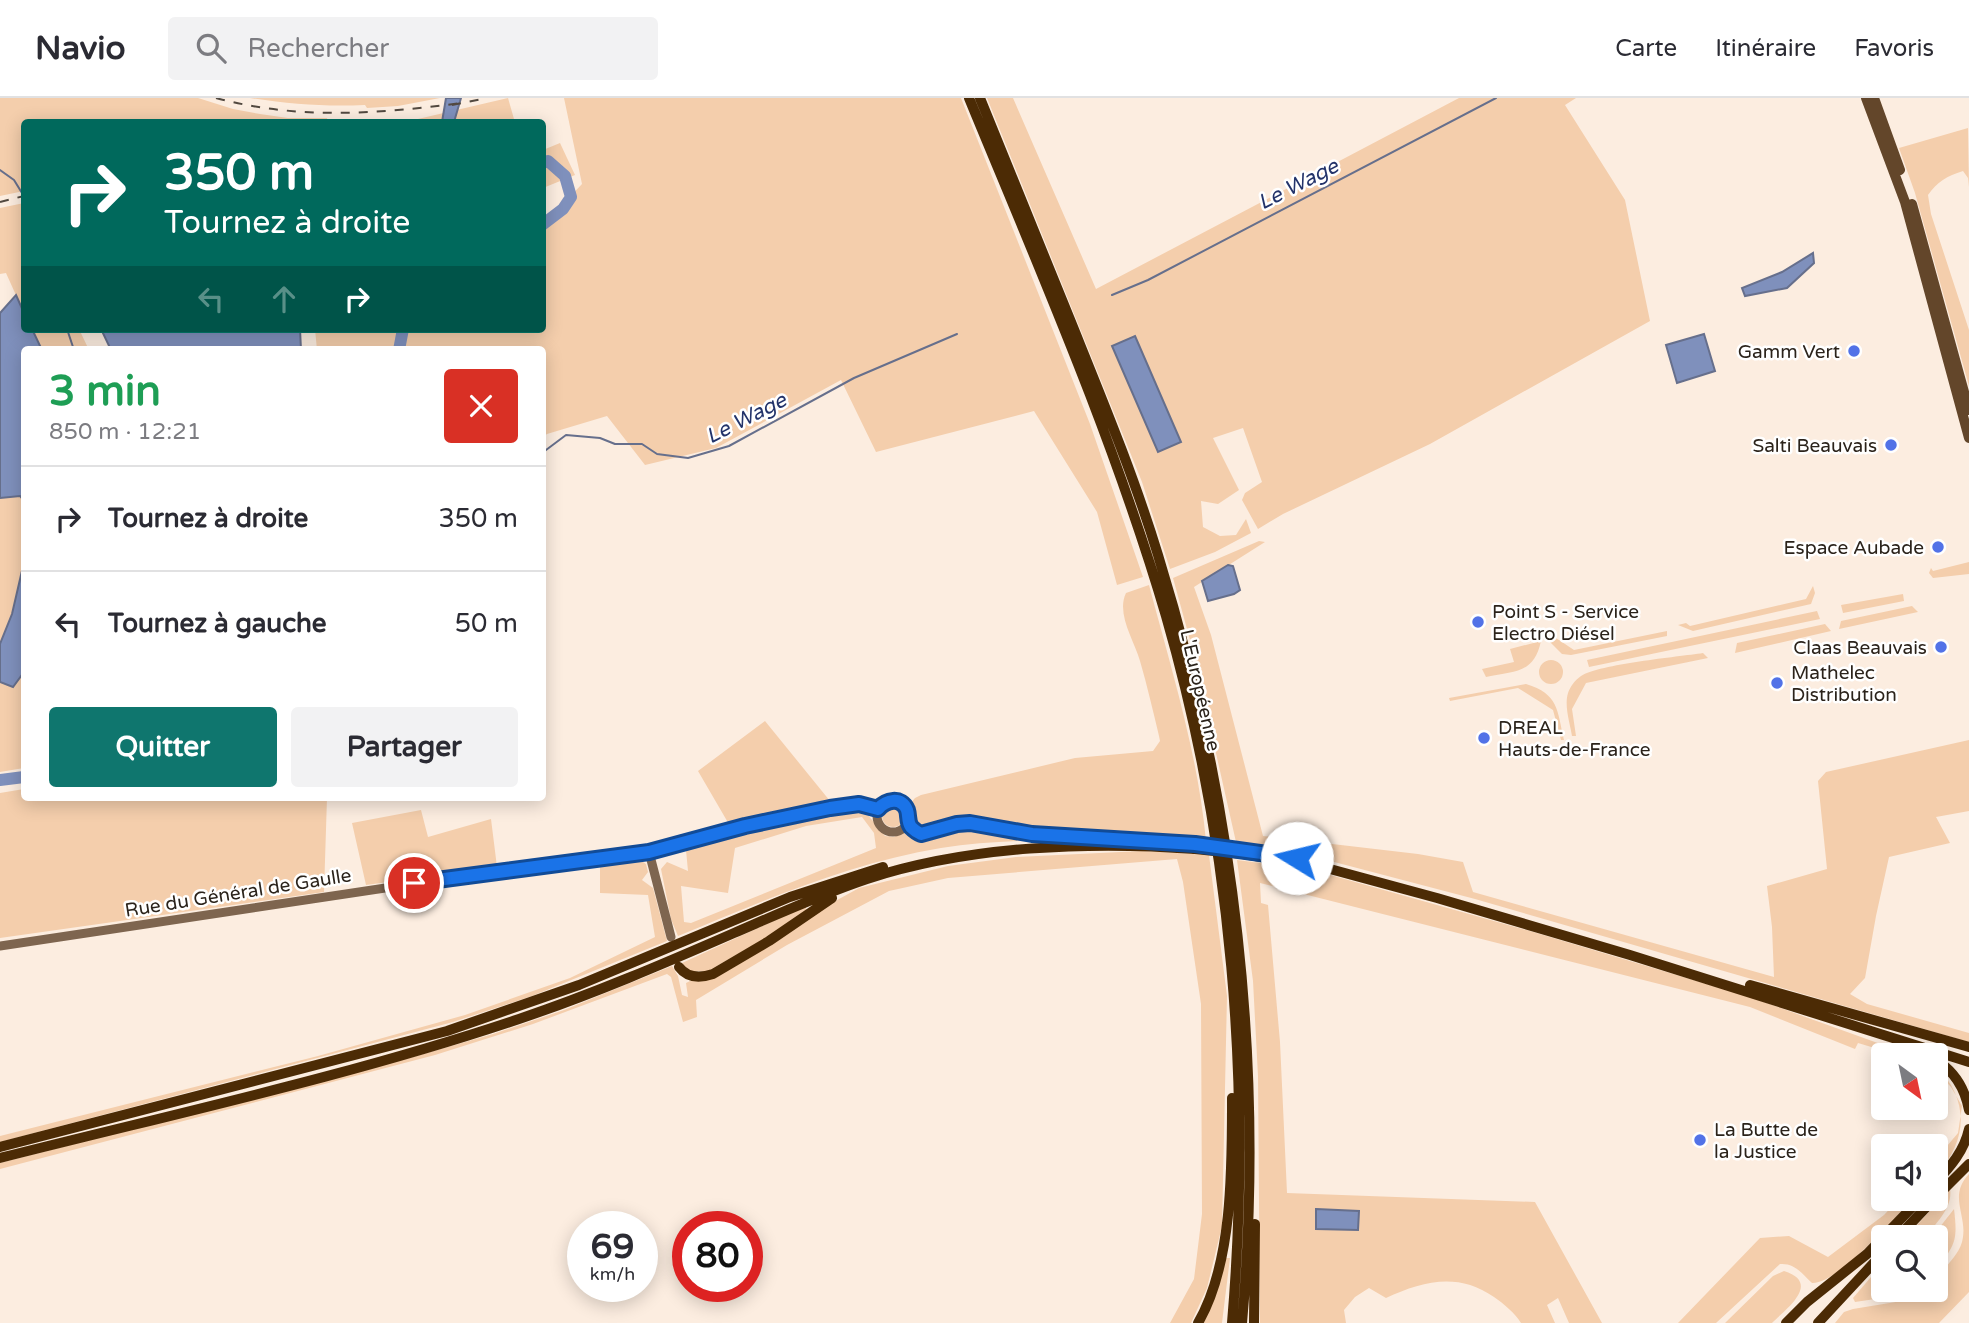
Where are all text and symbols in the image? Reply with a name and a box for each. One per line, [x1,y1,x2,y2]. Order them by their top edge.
search box [168,17,658,80]
text: Navio [35,29,126,68]
icon: search [192,29,230,67]
text: Rechercher [248,33,389,64]
text: Carte [1615,34,1677,63]
text: Itinéraire [1715,34,1816,63]
text: Favoris [1854,34,1934,63]
text: 350 m [164,144,314,203]
icon: right [49,147,140,238]
water label: Le Wage [1254,153,1344,215]
text: Tournez à droite [164,204,410,242]
icon: left [192,280,230,318]
icon: ahead [265,280,303,318]
icon: right [338,280,376,318]
place label: Gamm Vert [1738,341,1840,363]
marker: Gamm Vert [1846,343,1862,359]
text: 3 min [49,366,161,417]
button: close [444,369,518,443]
water label: Le Wage [702,387,792,449]
text: 850 m · 12:21 [49,418,201,446]
place label: Salti Beauvais [1752,435,1877,457]
marker: Salti Beauvais [1883,437,1899,453]
icon: right [49,500,87,538]
text: Tournez à droite [108,503,308,534]
text: 350 m [438,503,518,534]
place label: Espace Aubade [1784,537,1924,559]
marker: Espace Aubade [1930,539,1946,555]
place label: Point S - Service Electro Diésel [1492,601,1639,645]
icon: left [49,605,87,643]
text: Tournez à gauche [108,608,327,639]
text: 50 m [455,608,518,639]
marker: Point S - Service Electro Diésel [1470,614,1486,630]
street label: L'Européenne [1175,627,1225,753]
place label: Claas Beauvais [1793,637,1927,659]
marker: Claas Beauvais [1933,639,1949,655]
place label: Mathelec Distribution [1791,662,1897,706]
marker: Mathelec Distribution [1769,675,1785,691]
button: Quitter [49,707,277,787]
button: Partager [291,707,518,787]
place label: DREAL Hauts-de-France [1498,717,1651,761]
marker: DREAL Hauts-de-France [1476,730,1492,746]
position arrow [1260,821,1334,895]
pin [384,853,444,913]
street label: Rue du Général de Gaulle [123,864,353,922]
icon: arrive [395,864,433,902]
north arrow [1871,1043,1948,1120]
map controls [1871,1043,1948,1302]
place label: La Butte de la Justice [1714,1119,1818,1163]
marker: La Butte de la Justice [1692,1132,1708,1148]
button: sound [1871,1134,1948,1211]
speed limit sign: 80 [672,1211,763,1302]
button: search [1871,1225,1948,1302]
text: 69 [591,1226,634,1268]
text: km/h [590,1263,635,1285]

